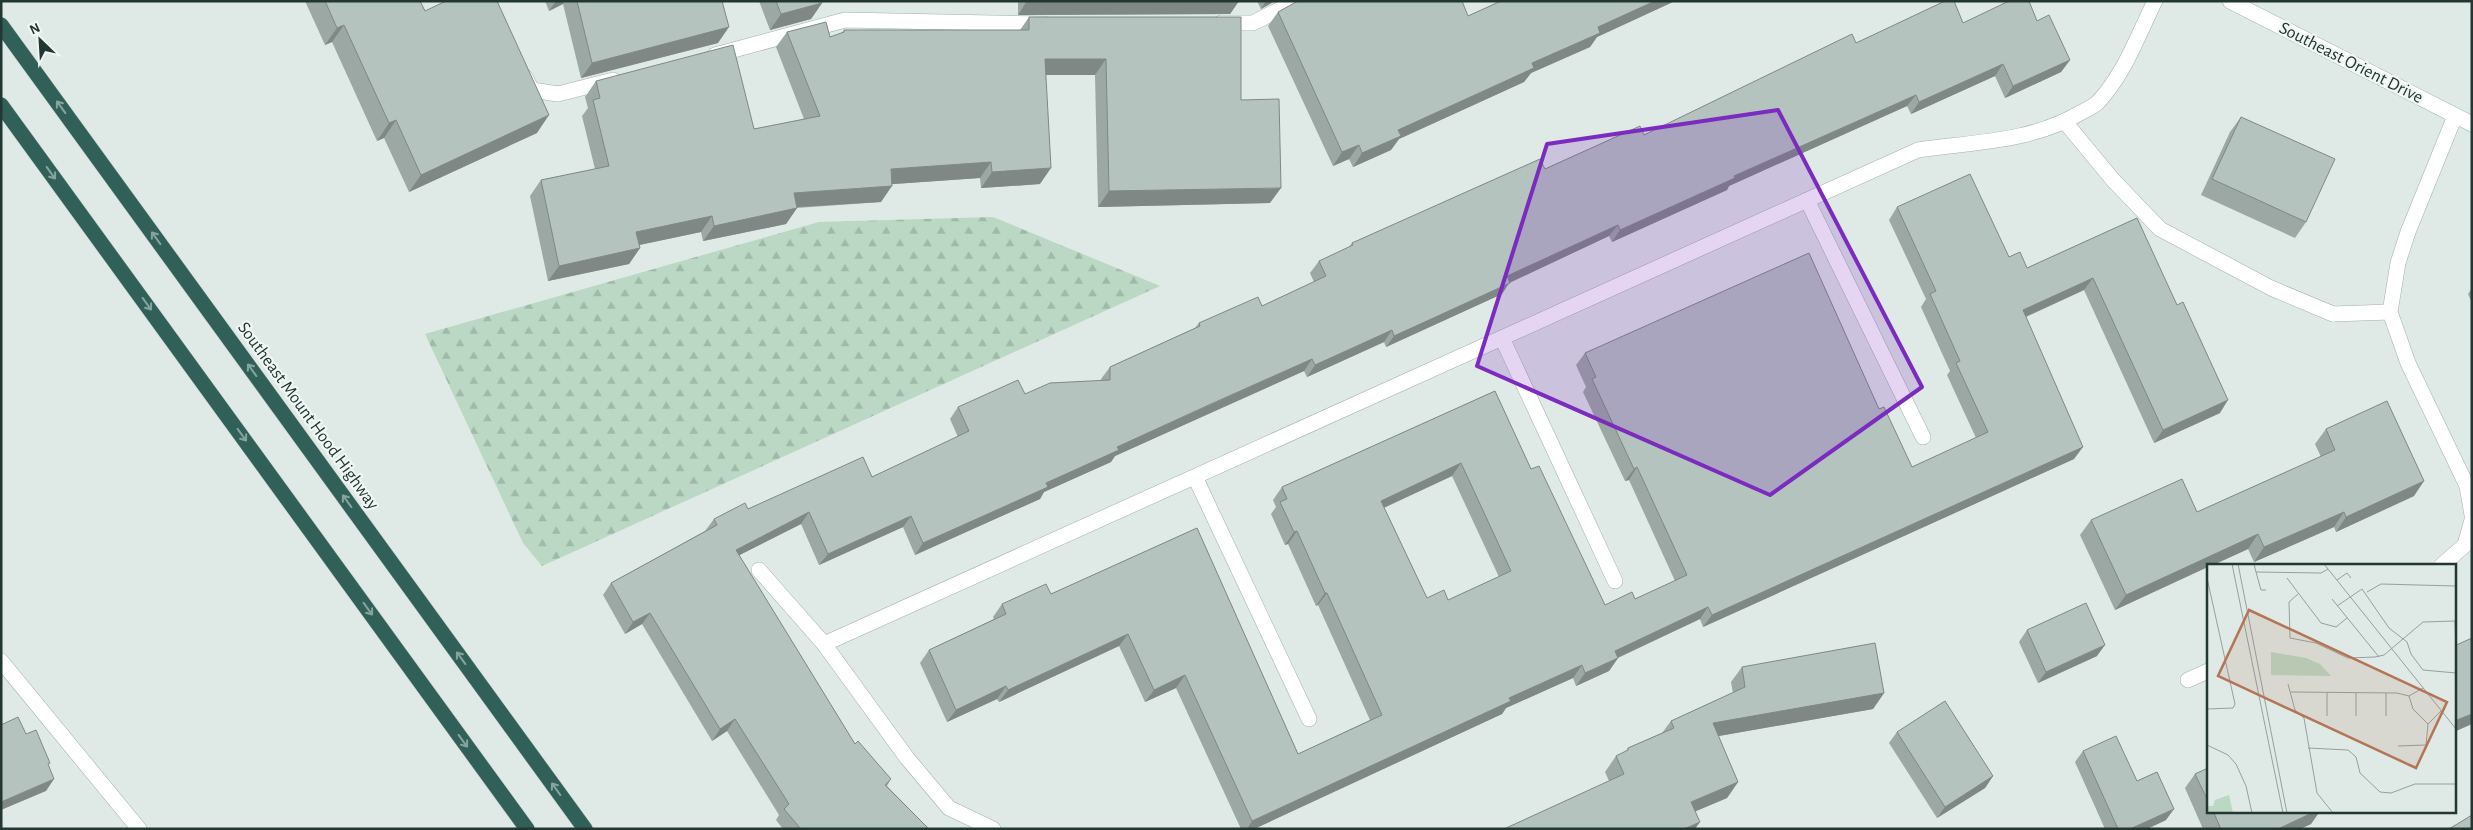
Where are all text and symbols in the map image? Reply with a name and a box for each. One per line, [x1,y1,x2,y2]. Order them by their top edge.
north arrow [15,15,65,65]
street label: Southeast Orient Drive [2276,19,2426,107]
text: N [28,21,42,38]
one-way arrow [56,100,66,114]
one-way arrow [46,166,56,180]
one-way arrow [151,231,161,245]
one-way arrow [142,297,152,311]
street label: Southeast Mount Hood Highway [234,319,382,513]
one-way arrow [247,363,257,377]
one-way arrow [237,428,247,442]
one-way arrow [342,494,352,508]
inset map [2207,564,2456,812]
one-way arrow [363,602,373,616]
one-way arrow [456,651,466,665]
one-way arrow [458,734,469,747]
one-way arrow [551,782,561,796]

